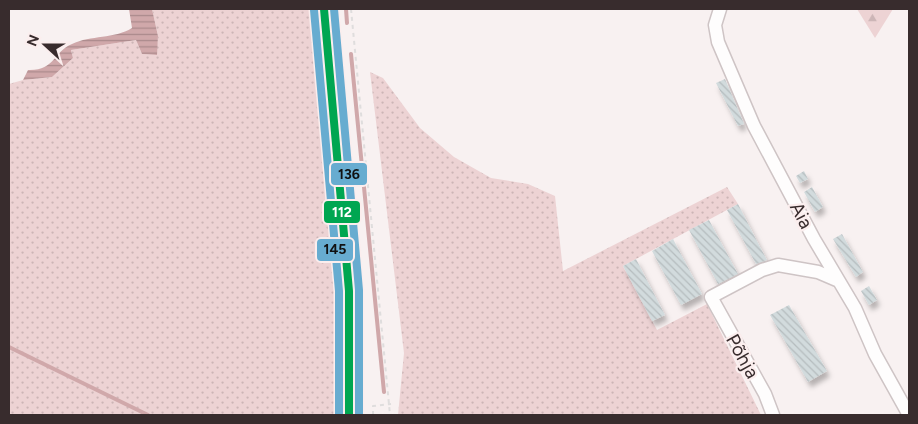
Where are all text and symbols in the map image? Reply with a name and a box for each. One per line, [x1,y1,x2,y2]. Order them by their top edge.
north arrow [20,20,70,70]
text: N [23,32,43,49]
line badge: 136 [330,162,368,186]
text: 136 [338,166,360,183]
street label: Aia [785,198,818,233]
line badge: 112 [323,200,361,224]
text: 112 [332,204,352,221]
line badge: 145 [316,238,354,262]
text: 145 [324,241,346,258]
street label: Põhja [721,330,764,382]

